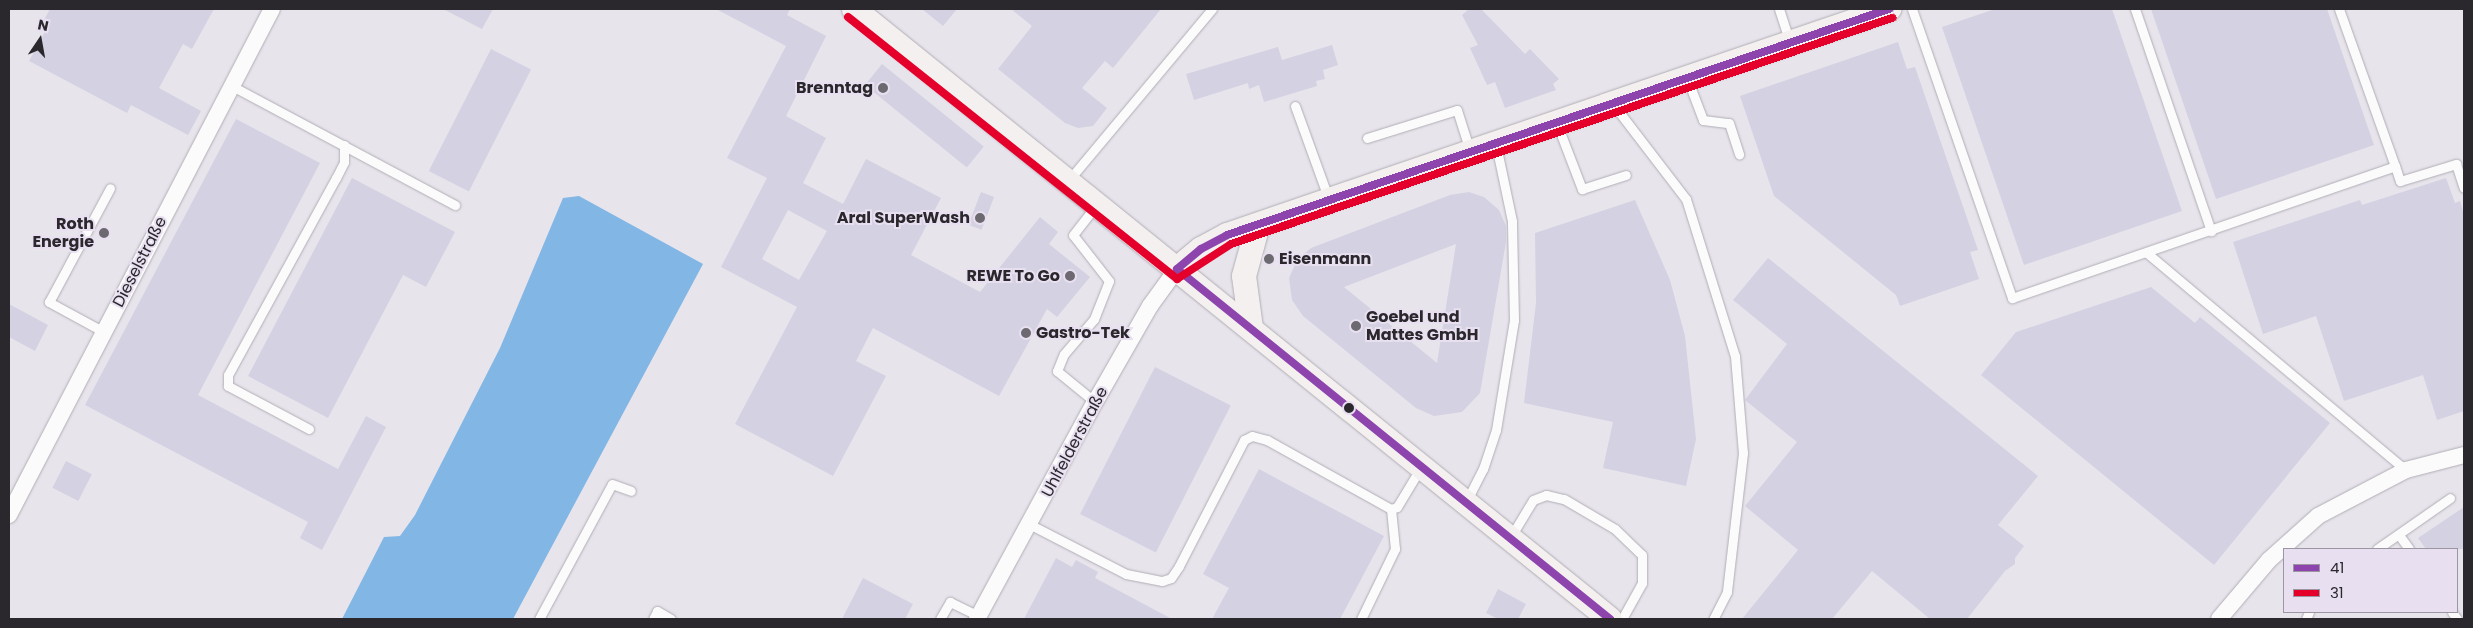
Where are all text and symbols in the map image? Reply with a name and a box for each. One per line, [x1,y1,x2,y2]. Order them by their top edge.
text: N [36,14,50,36]
north arrow [15,15,65,65]
place label: Brenntag [796,78,873,98]
marker: Brenntag [877,82,889,94]
place label: Aral SuperWash [837,208,970,228]
marker: Aral SuperWash [974,212,986,224]
street label: Dieselstraße [109,213,171,311]
place label: Roth Energie [32,214,94,252]
marker: Roth Energie [98,227,110,239]
place label: Eisenmann [1279,249,1371,269]
marker: Eisenmann [1263,253,1275,265]
place label: REWE To Go [967,266,1060,286]
marker: REWE To Go [1064,270,1076,282]
place label: Goebel und Mattes GmbH [1366,307,1478,345]
marker: Goebel und Mattes GmbH [1350,320,1362,332]
place label: Gastro-Tek [1036,323,1130,343]
marker: Gastro-Tek [1020,327,1032,339]
street label: Uhlfelderstraße [1038,383,1112,501]
unlabelled marker [1344,403,1354,413]
legend [2283,548,2458,613]
text: 41 [2330,557,2344,578]
text: 31 [2330,582,2344,603]

